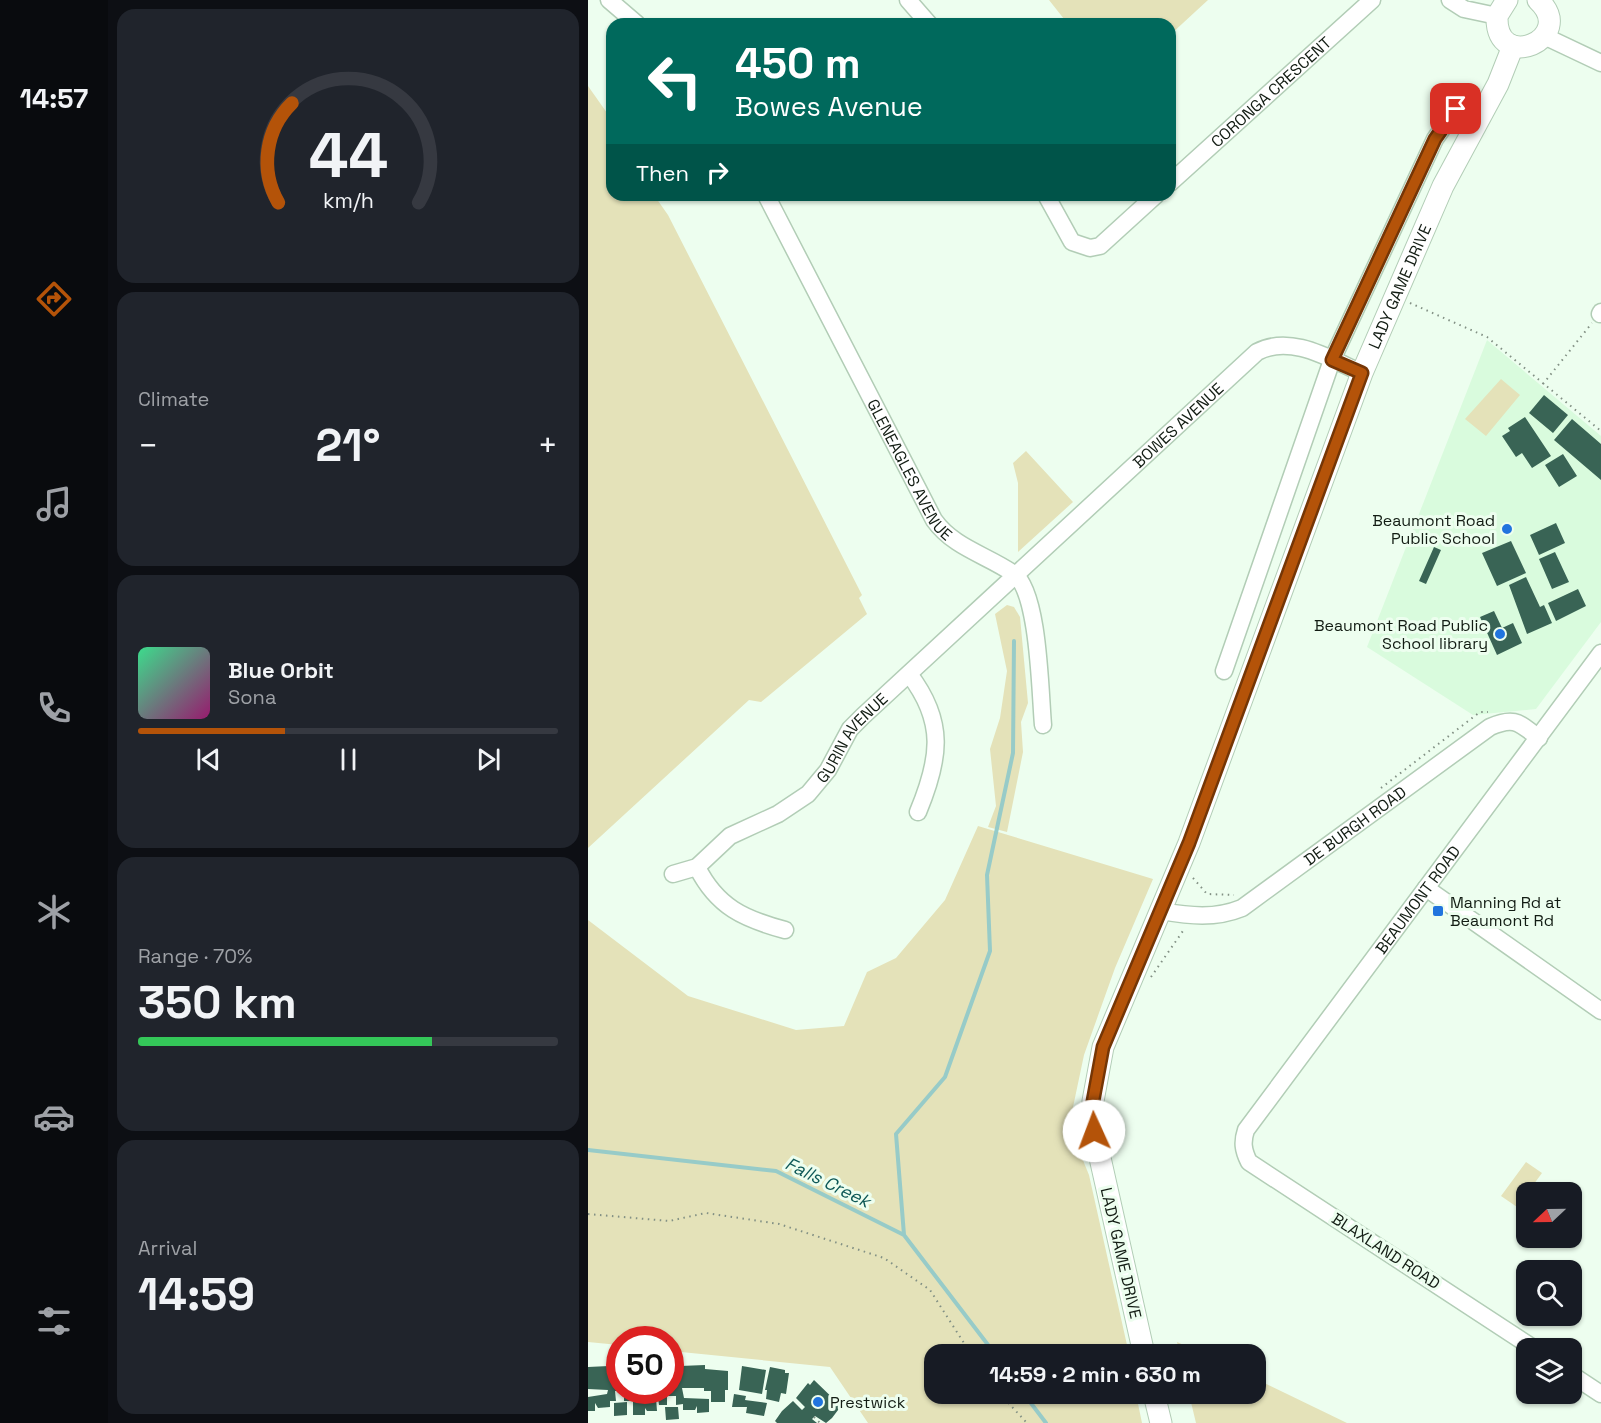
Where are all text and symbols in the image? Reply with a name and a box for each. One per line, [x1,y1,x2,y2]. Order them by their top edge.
street label: CORONGA CRESCENT [1206,32,1335,152]
text: 450 m [735,37,861,90]
icon: left [636,42,714,120]
text: 14:57 [20,81,88,116]
pin [1430,83,1481,134]
text: Bowes Avenue [735,89,923,124]
icon: arrive [1439,92,1472,125]
text: 44 [308,116,388,195]
icon: right [701,156,734,189]
text: Then [636,159,689,187]
text: km/h [322,187,374,214]
street label: LADY GAME DRIVE [1363,221,1436,352]
icon: directions [33,278,75,320]
street label: BOWES AVENUE [1128,378,1228,472]
text: Climate [138,386,209,412]
street label: GLENEAGLES AVENUE [863,395,957,545]
text: 21° [316,417,380,474]
text: − [138,425,158,467]
text: + [538,425,558,467]
icon: music [33,483,75,525]
place label: Beaumont Road Public School [1372,510,1495,549]
marker: Beaumont Road Public School [1500,522,1514,536]
place label: Beaumont Road Public School library [1314,615,1488,654]
marker: Beaumont Road Public School library [1493,627,1507,641]
text: Blue Orbit [228,656,334,684]
text: Sona [228,684,276,710]
icon: phone [33,687,75,729]
street label: GURIN AVENUE [811,688,892,787]
icon: previous [192,743,225,776]
icon: pause [332,743,365,776]
icon: next [472,743,505,776]
street label: DE BURGH ROAD [1300,781,1410,870]
street label: BEAUMONT ROAD [1370,841,1465,958]
icon: climate [33,891,75,933]
place label: Manning Rd at Beaumont Rd [1450,892,1561,931]
marker: Manning Rd at Beaumont Rd [1431,904,1445,918]
text: Range · 70% [138,943,252,969]
text: 350 km [138,974,297,1031]
icon: car [33,1096,75,1138]
position arrow [1062,1099,1126,1163]
water label: Falls Creek [782,1152,876,1213]
north arrow [1516,1182,1582,1248]
map controls [1516,1182,1582,1404]
street label: LADY GAME DRIVE [1096,1185,1146,1321]
street label: BLAXLAND ROAD [1328,1208,1444,1294]
text: Arrival [138,1235,197,1261]
button: search [1516,1260,1582,1326]
text: 14:59 [138,1266,255,1323]
icon: filters [33,1300,75,1342]
speed limit sign: 50 [606,1326,684,1404]
button: layers [1516,1338,1582,1404]
text: 14:59 · 2 min · 630 m [989,1360,1201,1388]
place label: Prestwick [830,1392,906,1413]
marker: Prestwick [811,1395,825,1409]

